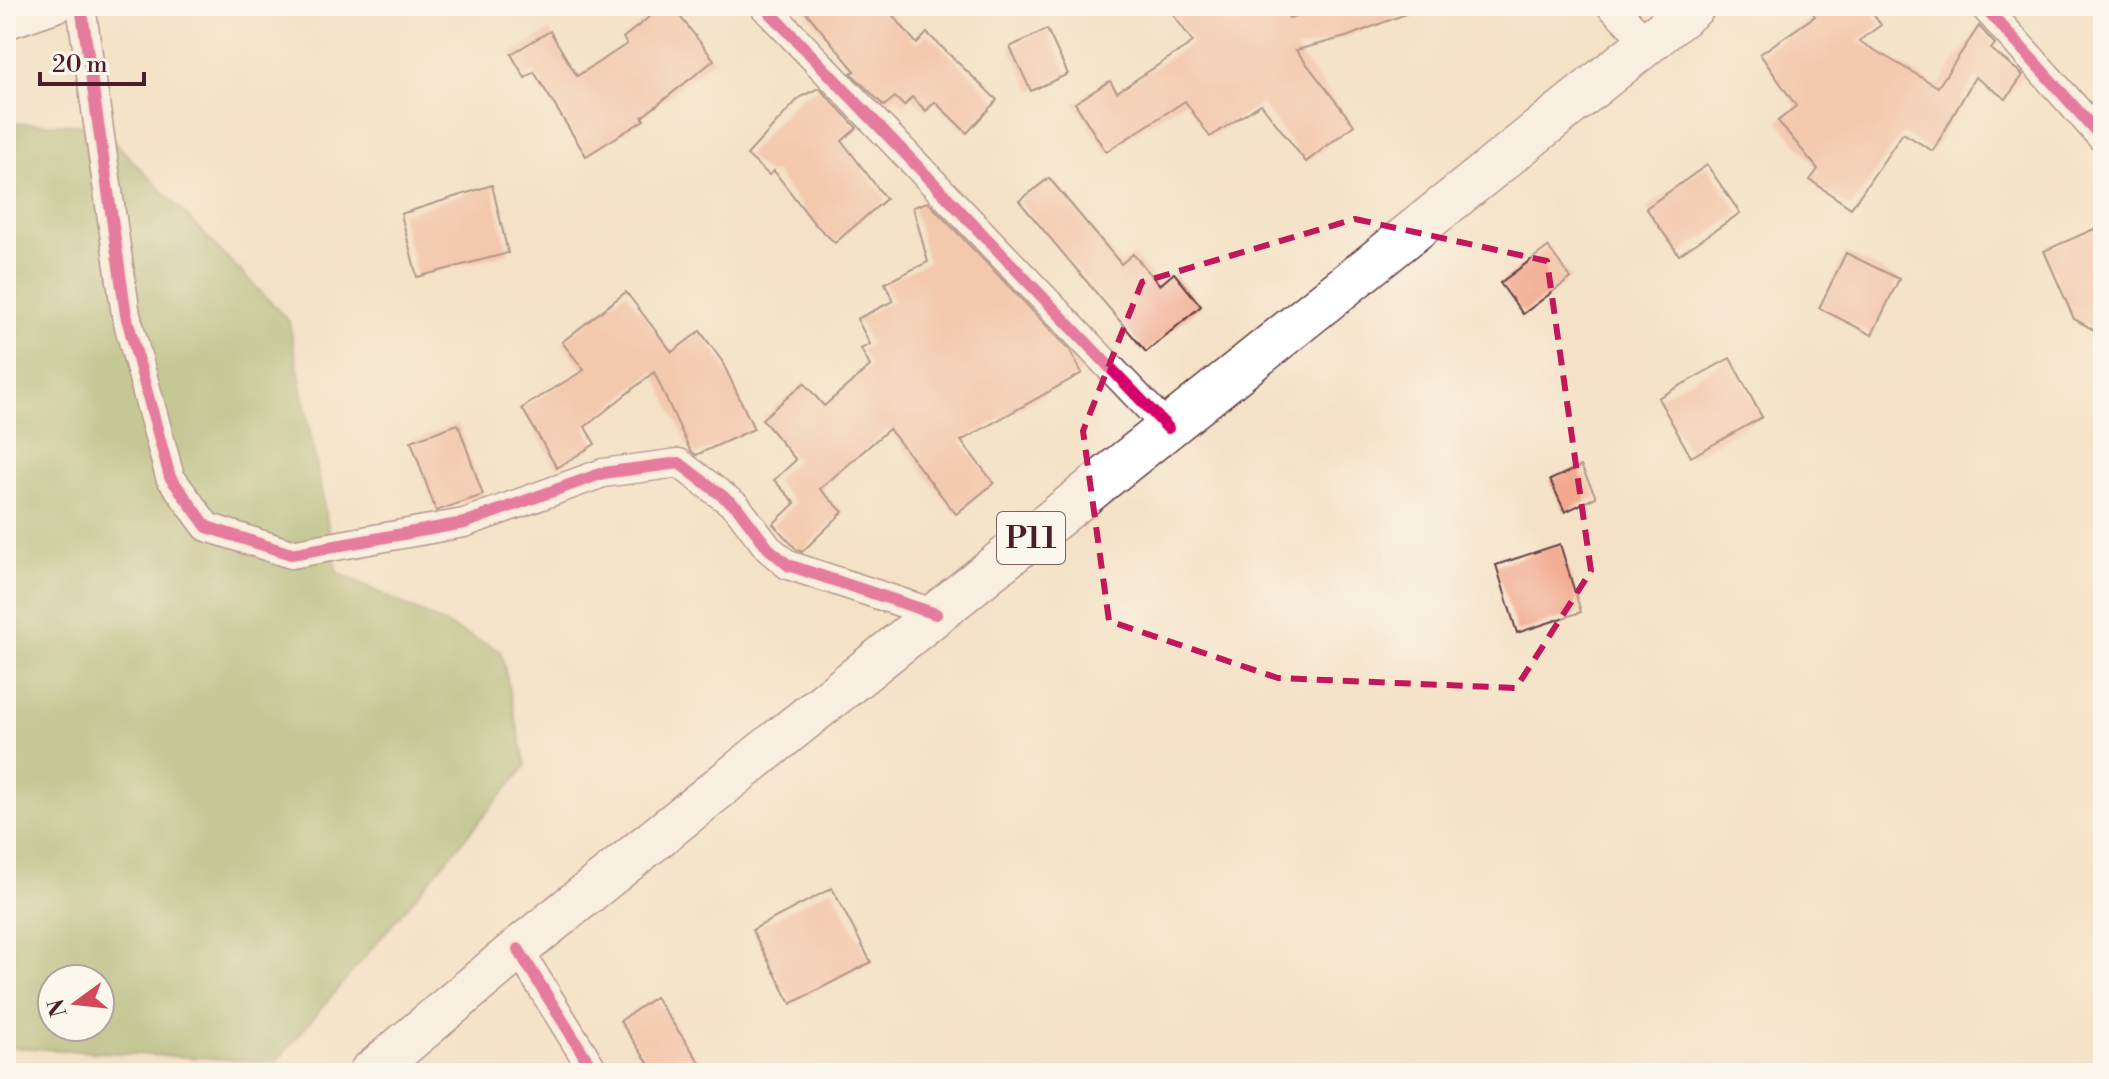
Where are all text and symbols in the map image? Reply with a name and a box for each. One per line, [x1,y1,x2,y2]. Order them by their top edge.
scale bar [40,36,144,86]
text: 20 m [52,50,108,80]
road number: P11 [997,512,1065,564]
north arrow [36,963,116,1043]
text: N [43,995,73,1020]

